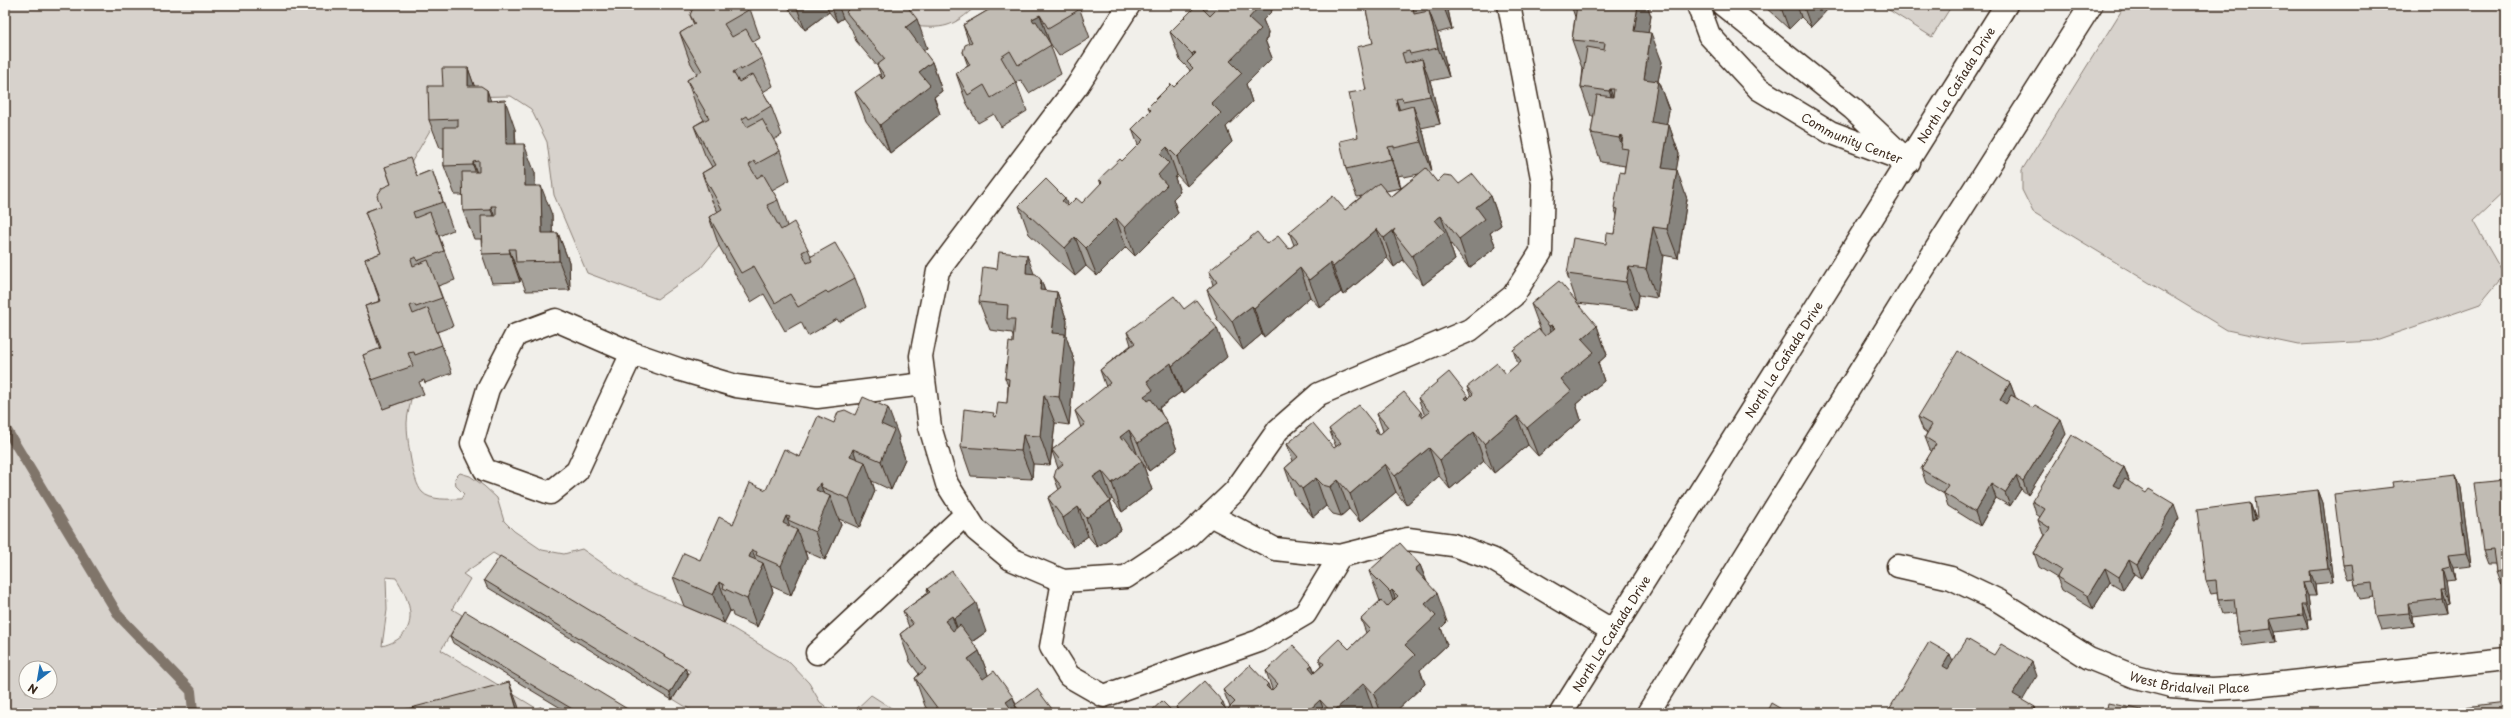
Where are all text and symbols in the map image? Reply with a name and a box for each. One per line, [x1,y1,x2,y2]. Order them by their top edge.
street label: North La Cañada Drive [1912,23,1999,147]
street label: Community Center [1798,108,1906,168]
street label: North La Cañada Drive [1740,297,1827,421]
street label: North La Cañada Drive [1568,571,1655,695]
north arrow [18,660,58,700]
street label: West Bridalveil Place [2127,666,2251,698]
text: N [24,679,41,699]

